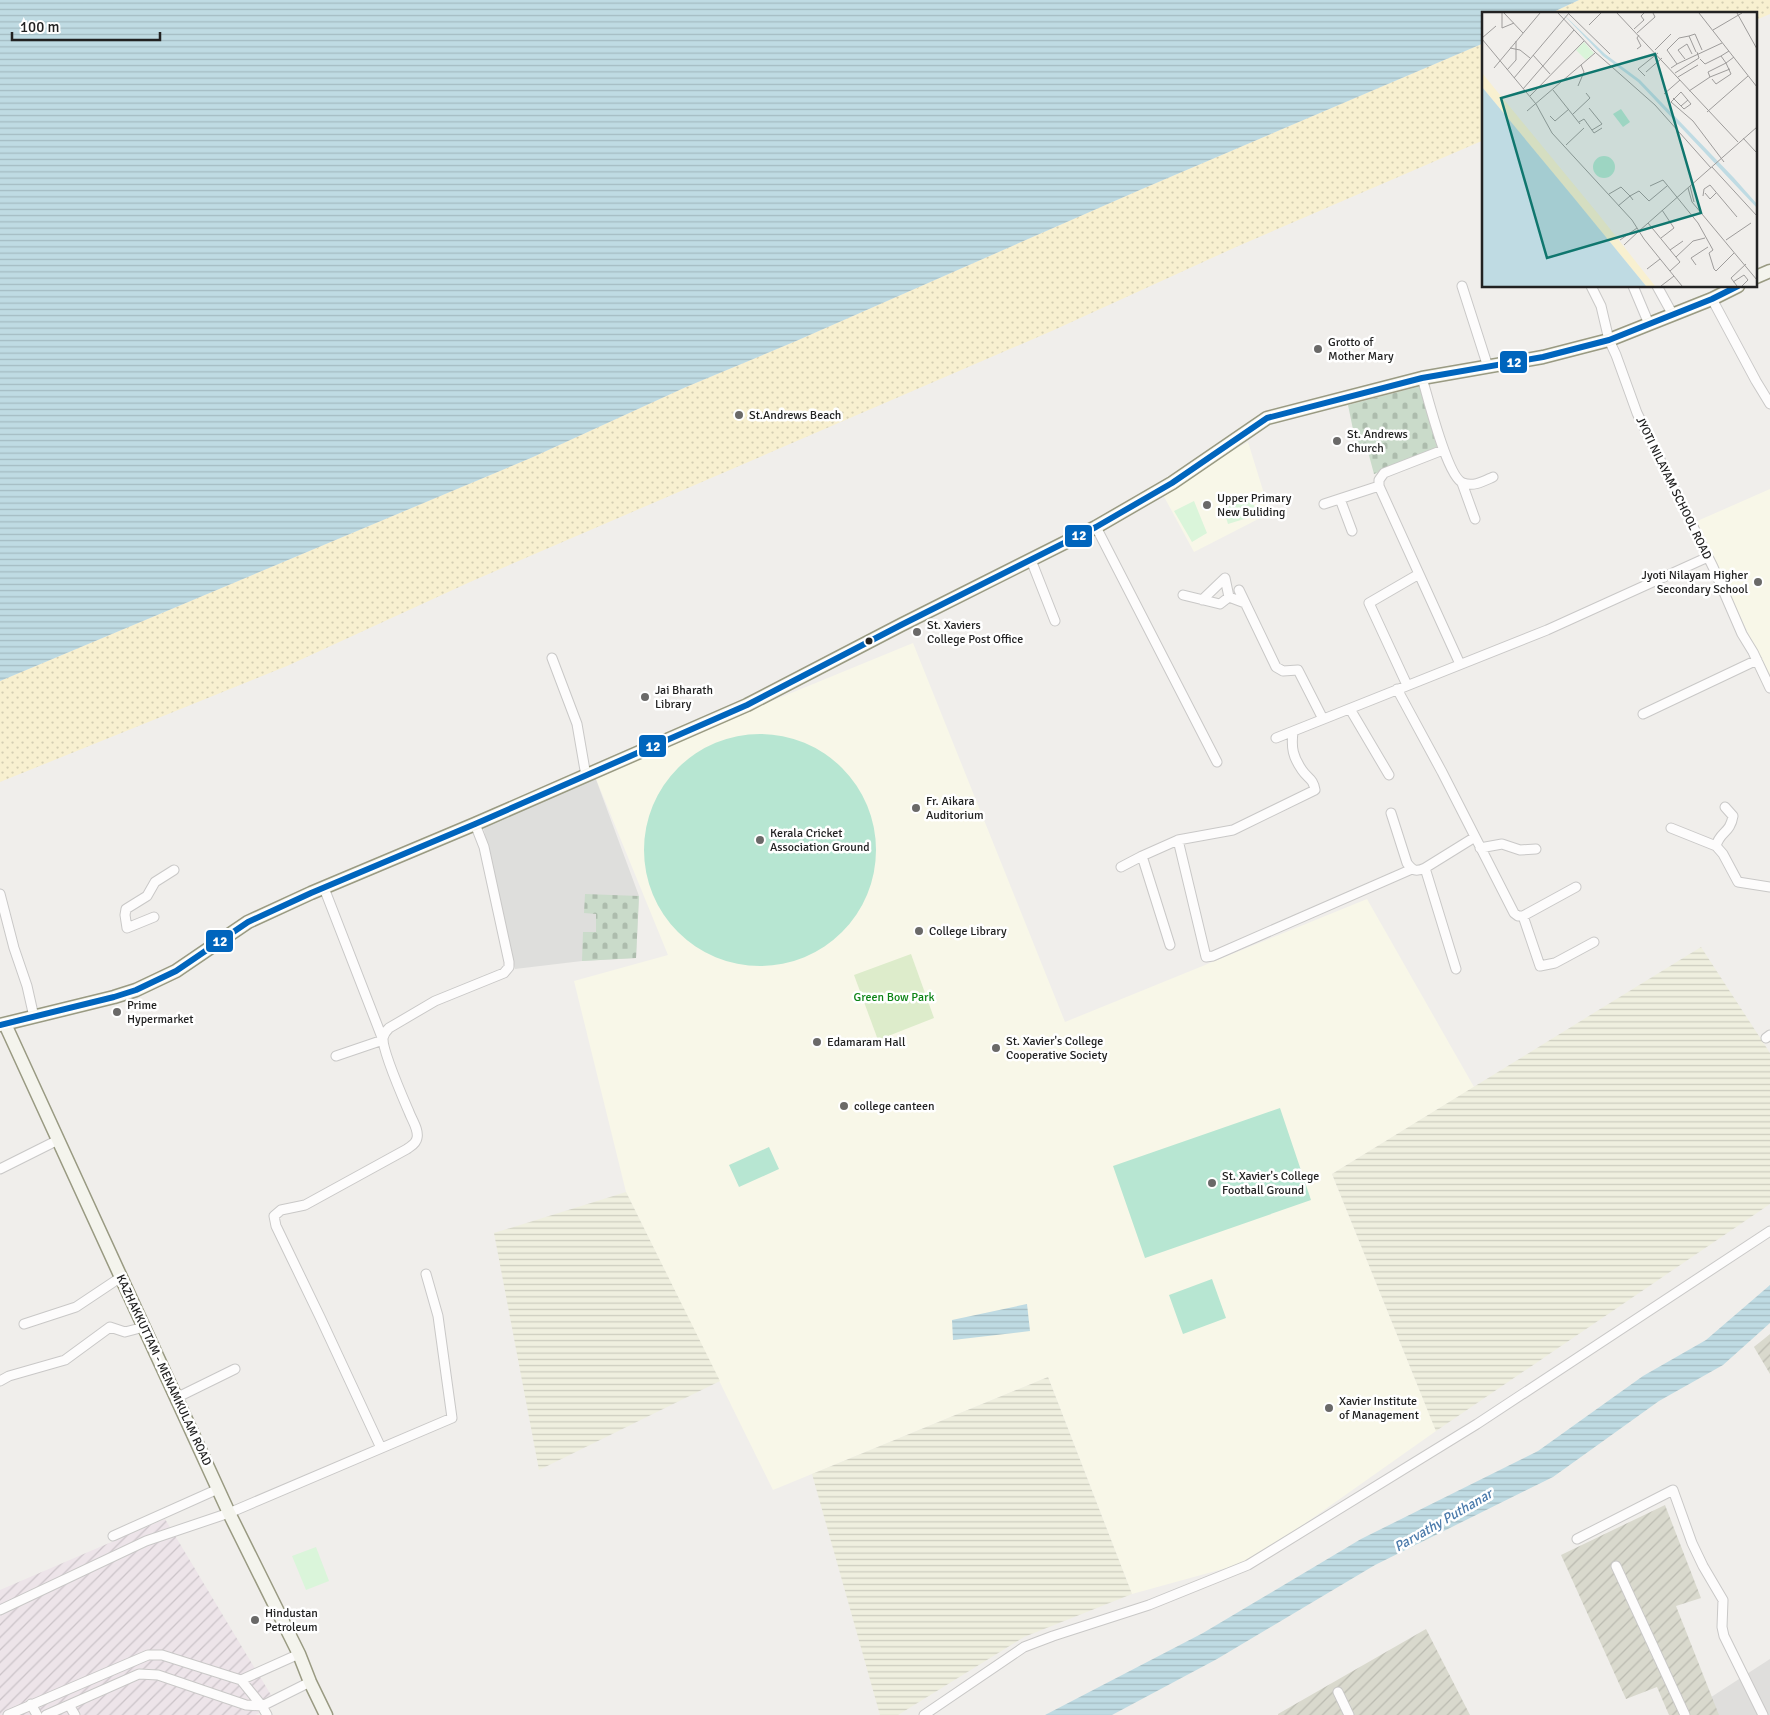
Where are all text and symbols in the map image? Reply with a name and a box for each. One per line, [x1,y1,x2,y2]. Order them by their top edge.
scale bar [12,10,160,42]
inset map [1482,12,1758,288]
text: 100 m [20,18,60,36]
place label: Grotto of Mother Mary [1328,335,1394,364]
marker: Grotto of Mother Mary [1312,343,1324,355]
line badge: 12 [1499,350,1528,374]
text: 12 [1506,354,1522,371]
place label: St.Andrews Beach [749,408,841,423]
marker: St.Andrews Beach [733,409,745,421]
street label: JYOTI NILAYAM SCHOOL ROAD [1632,414,1715,562]
place label: St. Andrews Church [1347,427,1408,456]
marker: St. Andrews Church [1331,435,1343,447]
place label: Upper Primary New Buliding [1217,491,1292,520]
marker: Upper Primary New Buliding [1201,499,1213,511]
line badge: 12 [1064,524,1093,548]
text: 12 [1071,527,1087,544]
place label: Jyoti Nilayam Higher Secondary School [1642,568,1749,597]
marker: Jyoti Nilayam Higher Secondary School [1752,576,1764,588]
place label: St. Xaviers College Post Office [927,618,1023,647]
marker: St. Xaviers College Post Office [911,626,923,638]
unlabelled marker [864,636,874,646]
place label: Jai Bharath Library [655,683,713,712]
marker: Jai Bharath Library [639,691,651,703]
line badge: 12 [638,734,667,758]
text: 12 [645,738,661,755]
place label: Fr. Aikara Auditorium [926,794,984,823]
marker: Fr. Aikara Auditorium [910,802,922,814]
place label: Kerala Cricket Association Ground [770,826,870,855]
marker: Kerala Cricket Association Ground [754,834,766,846]
place label: College Library [929,924,1007,939]
marker: College Library [913,925,925,937]
line badge: 12 [205,929,234,953]
text: 12 [212,933,228,950]
park label: Green Bow Park [854,990,934,1005]
place label: Prime Hypermarket [127,998,194,1027]
marker: Prime Hypermarket [111,1006,123,1018]
place label: St. Xavier's College Cooperative Society [1006,1034,1108,1063]
place label: Edamaram Hall [827,1035,906,1050]
marker: Edamaram Hall [811,1036,823,1048]
marker: St. Xavier's College Cooperative Society [990,1042,1002,1054]
place label: college canteen [854,1099,935,1114]
marker: college canteen [838,1100,850,1112]
place label: St. Xavier's College Football Ground [1222,1169,1319,1198]
marker: St. Xavier's College Football Ground [1206,1177,1218,1189]
street label: KAZHAKKUTTAM - MENAMKULAM ROAD [113,1272,215,1468]
place label: Xavier Institute of Management [1339,1394,1419,1423]
marker: Xavier Institute of Management [1323,1402,1335,1414]
water label: Parvathy Puthanar [1391,1485,1497,1555]
place label: Hindustan Petroleum [265,1606,318,1635]
marker: Hindustan Petroleum [249,1614,261,1626]

